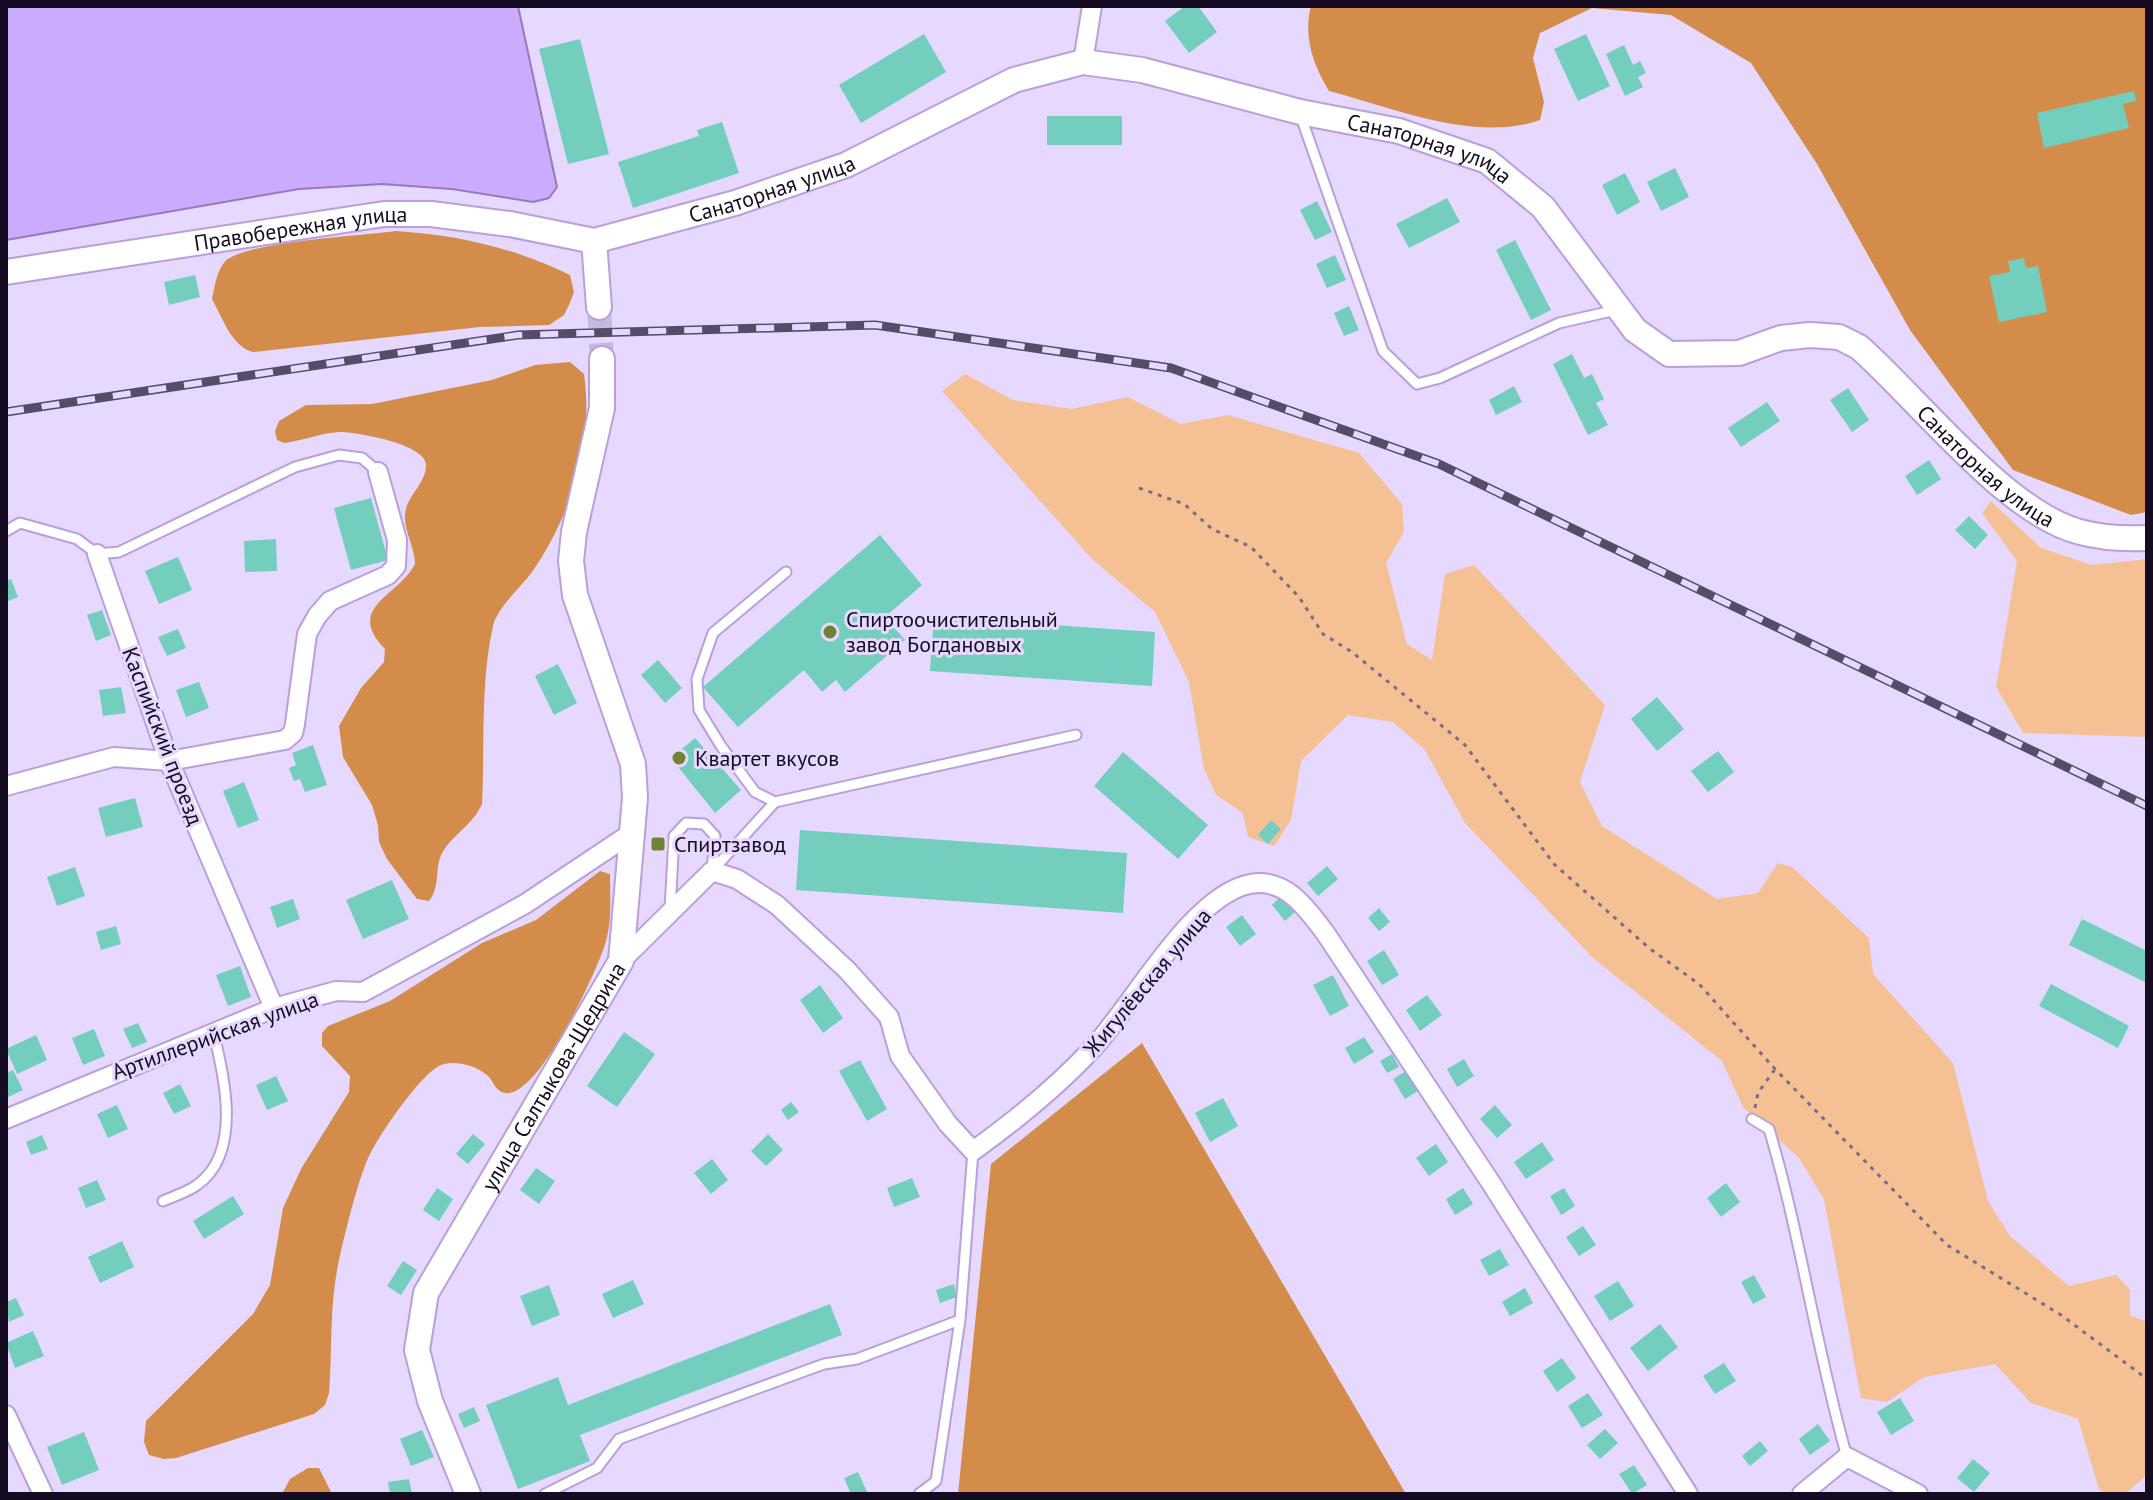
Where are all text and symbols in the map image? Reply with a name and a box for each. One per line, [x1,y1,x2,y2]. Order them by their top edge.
street label: Санаторная улица [1345,107,1518,190]
street label: Санаторная улица [685,149,860,229]
street label: Правобережная улица [192,200,407,257]
street label: Санаторная улица [1911,399,2060,534]
place label: Спиртоочистительный завод Богдановых [846,605,1058,658]
marker: Спиртоочистительный завод Богдановых [821,623,839,641]
street label: Каспийский проезд [116,643,210,829]
place label: Квартет вкусов [695,744,839,772]
marker: Квартет вкусов [670,749,688,767]
place label: Спиртзавод [674,830,786,858]
marker: Спиртзавод [649,835,667,853]
street label: Жигулёвская улица [1076,902,1217,1063]
street label: улица Салтыкова-Щедрина [475,957,631,1196]
street label: Артиллерийская улица [108,985,322,1085]

